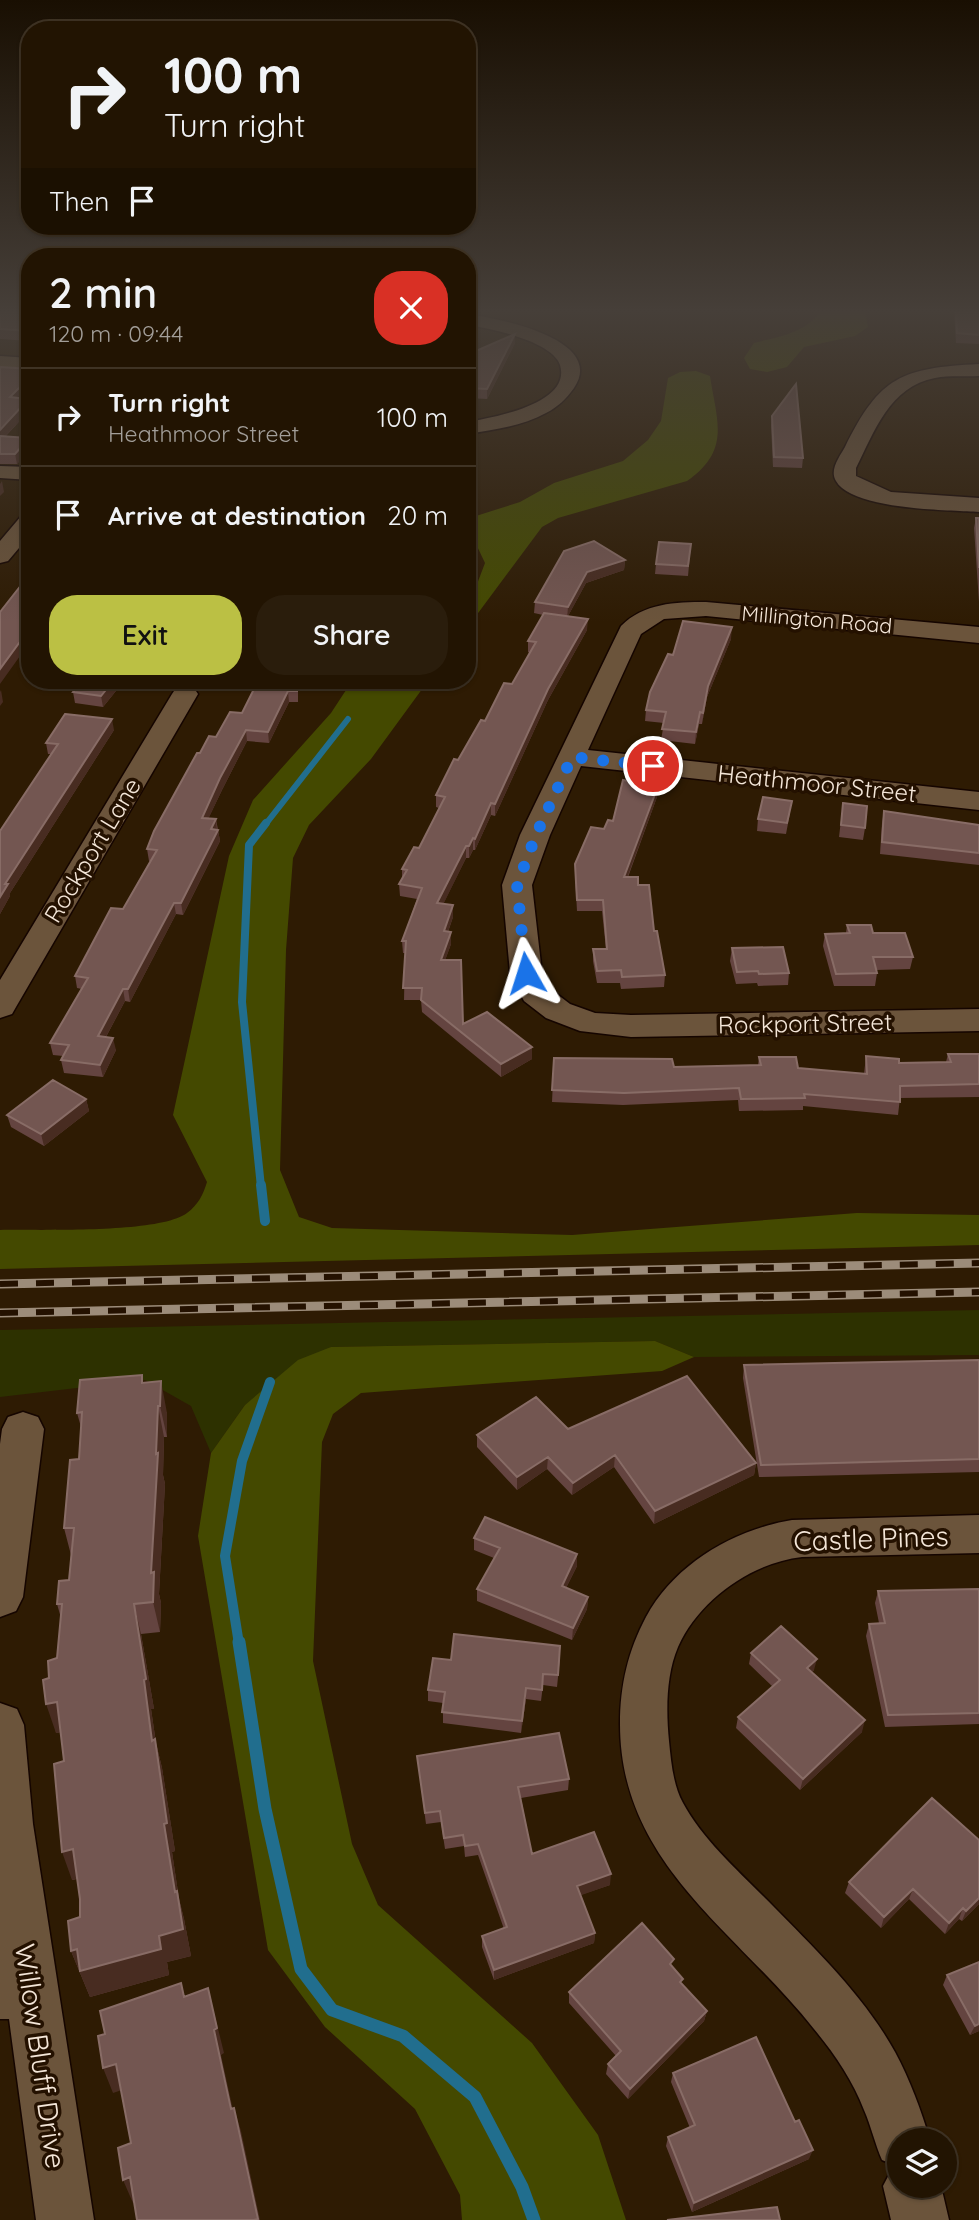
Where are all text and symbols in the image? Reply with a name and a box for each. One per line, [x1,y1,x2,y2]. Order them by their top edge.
text: 100 m [164,44,302,105]
icon: right [49,49,140,140]
text: Turn right [164,105,305,145]
icon: arrive [123,182,161,220]
text: Then [49,185,109,218]
text: 2 min [49,266,157,319]
button: close [374,271,448,345]
text: 120 m · 09:44 [49,319,183,348]
text: Turn right [108,386,230,419]
icon: right [49,398,87,436]
text: 100 m [377,401,448,434]
text: Heathmoor Street [108,419,299,448]
icon: arrive [49,496,87,534]
text: Arrive at destination [108,499,366,532]
text: 20 m [387,499,448,532]
button: Exit [49,595,242,675]
button: Share [256,595,448,675]
street label: Millington Road [741,599,893,639]
pin [623,736,683,796]
icon: arrive [634,747,672,785]
street label: Heathmoor Street [716,758,918,808]
street label: Rockport Lane [37,772,147,928]
position arrow [489,936,563,1010]
street label: Rockport Street [718,1006,892,1040]
street label: Castle Pines [793,1518,949,1558]
street label: Willow Bluff Drive [8,1941,74,2171]
map controls [887,2128,957,2198]
button: layers [887,2128,957,2198]

